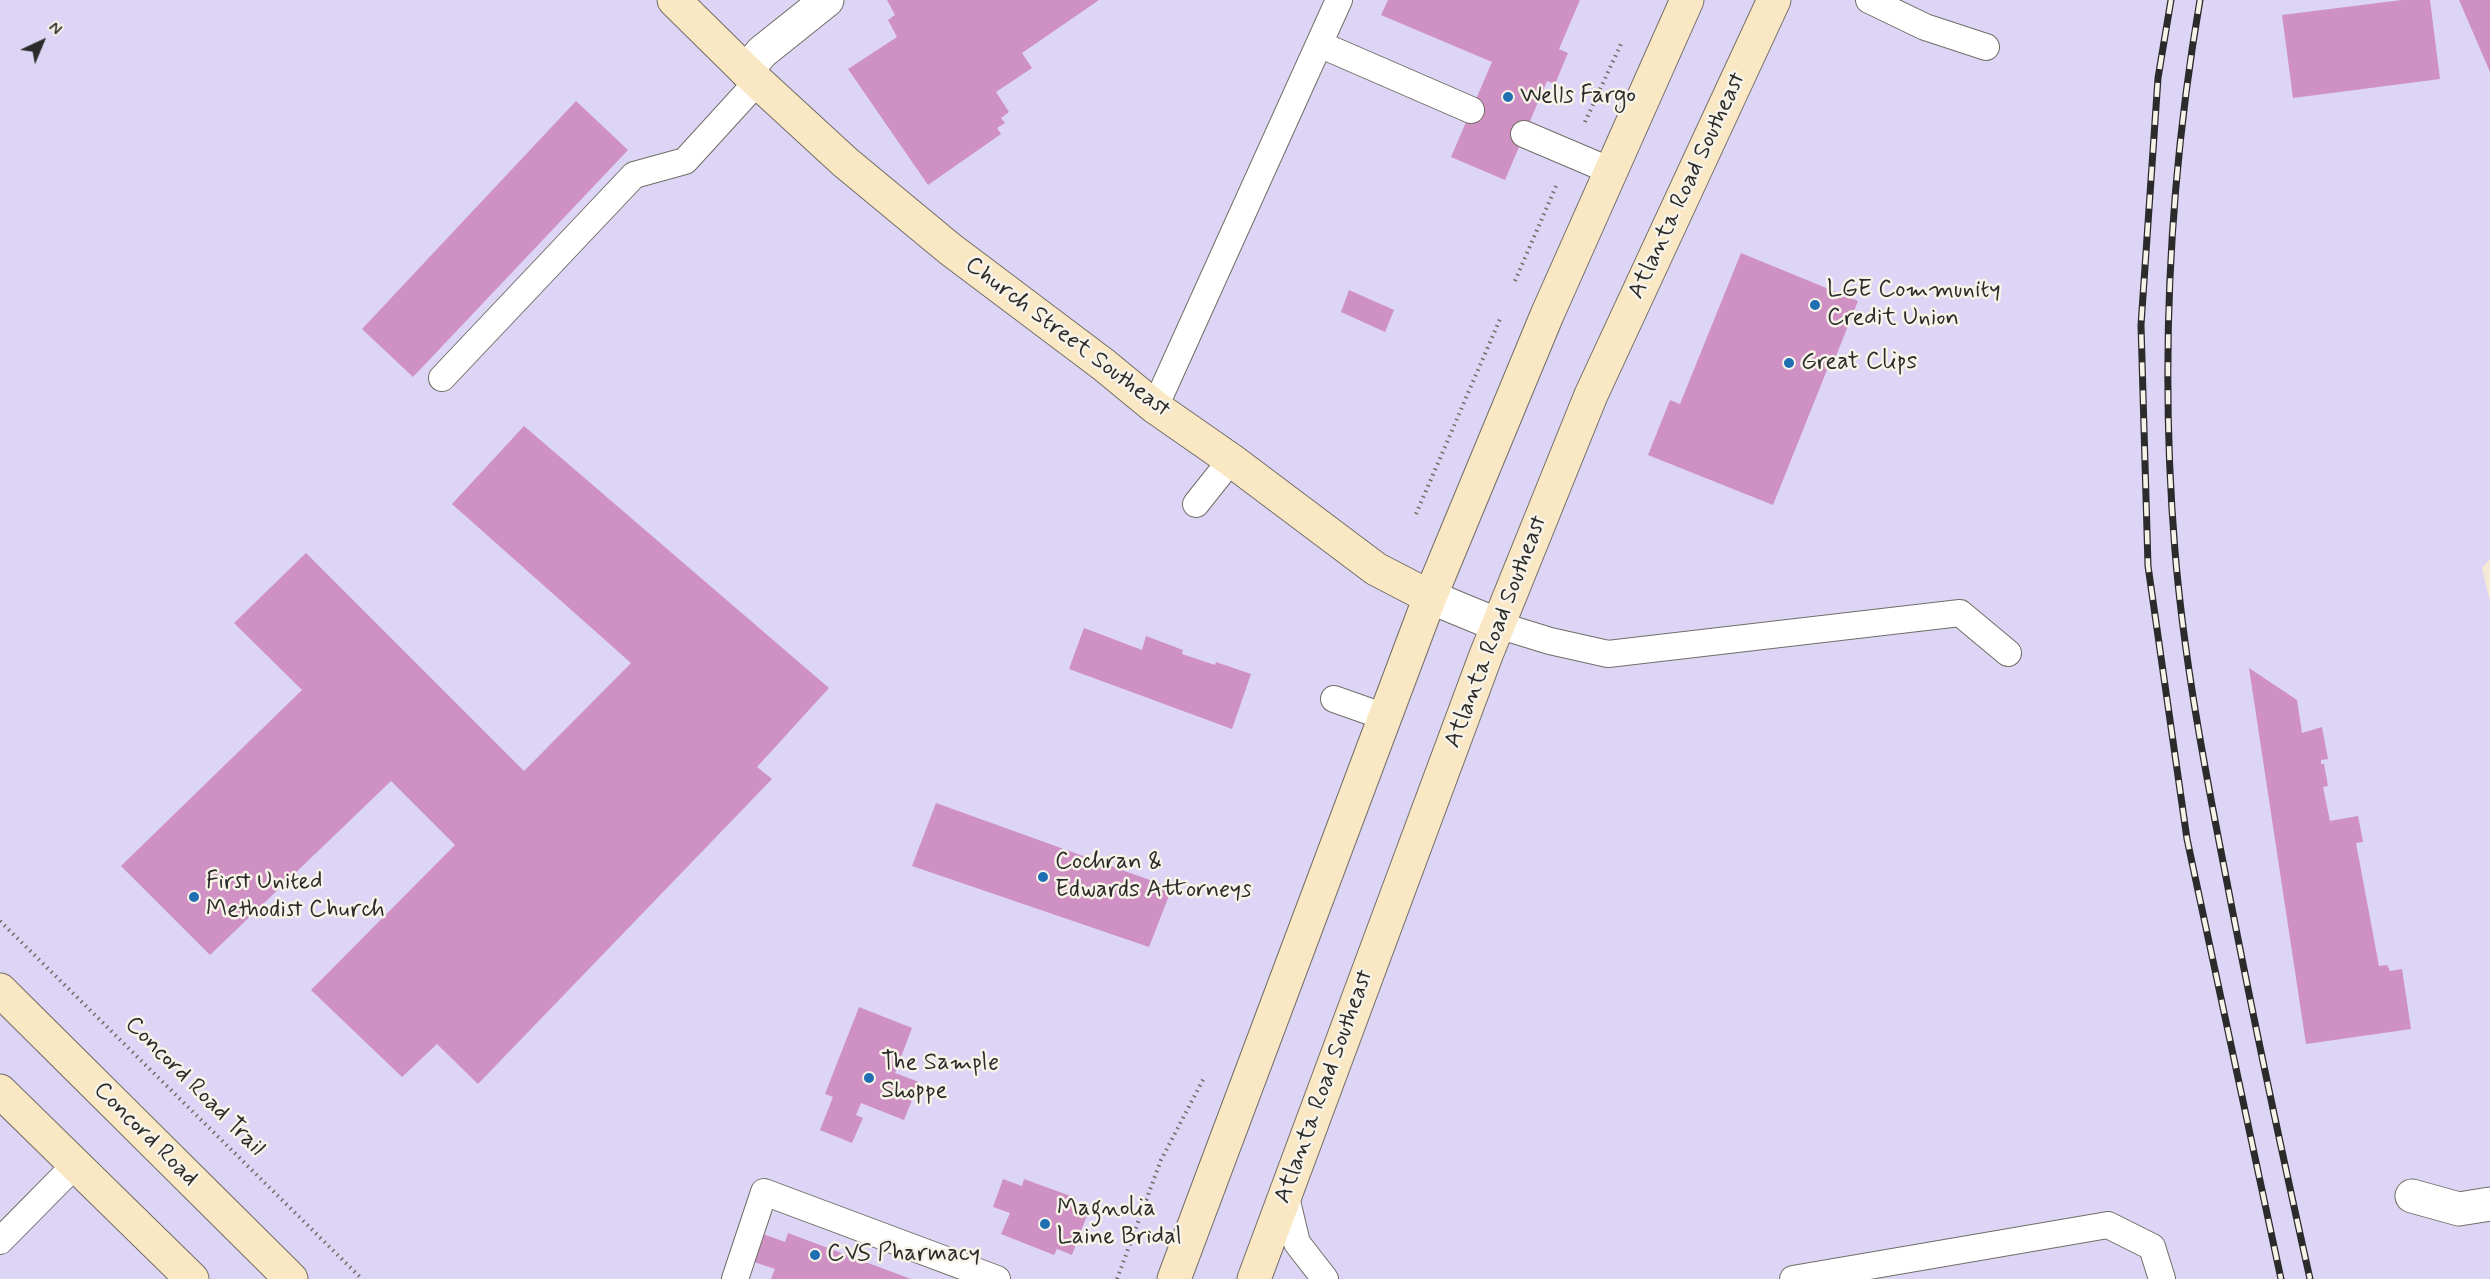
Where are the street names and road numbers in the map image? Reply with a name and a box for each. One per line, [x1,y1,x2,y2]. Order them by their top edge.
street label: Atlanta Road Southeast [1623,68,1753,304]
street label: Church Street Southeast [959,251,1175,425]
street label: Atlanta Road Southeast [1439,512,1555,752]
street label: Atlanta Road Southeast [1269,966,1381,1208]
street label: Concord Road Trail [118,1011,270,1163]
street label: Concord Road [87,1077,203,1193]

